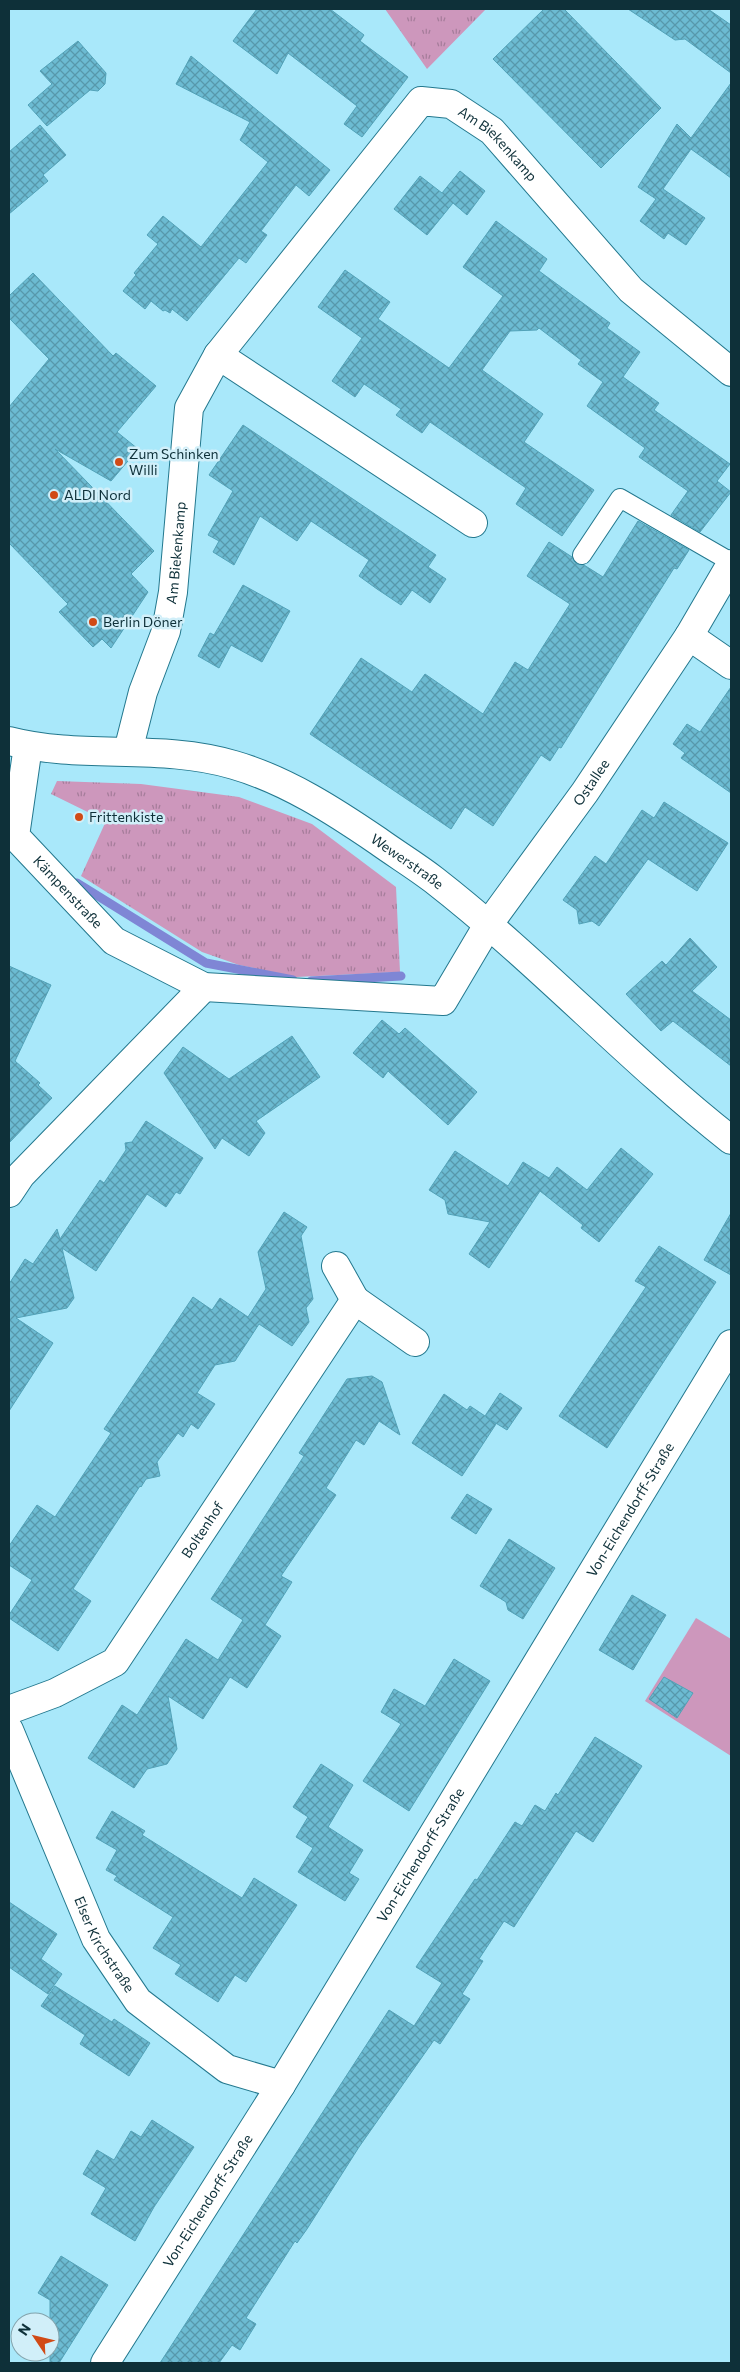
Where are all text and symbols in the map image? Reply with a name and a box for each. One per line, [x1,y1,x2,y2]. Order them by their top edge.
street label: Am Biekenkamp [455,102,541,185]
place label: Zum Schinken Willi [129,445,219,478]
marker: Zum Schinken Willi [113,456,125,468]
place label: ALDI Nord [64,486,131,503]
marker: ALDI Nord [48,489,60,501]
street label: Am Biekenkamp [162,501,189,605]
place label: Berlin Döner [103,613,183,630]
marker: Berlin Döner [87,616,99,628]
street label: Ostallee [569,756,613,809]
place label: Frittenkiste [89,808,163,825]
marker: Frittenkiste [73,811,85,823]
street label: Wewerstraße [368,830,447,892]
street label: Kämpenstraße [30,852,106,932]
street label: Von-Eichendorff-Straße [583,1439,677,1580]
street label: Boltenhof [177,1498,227,1561]
street label: Von-Eichendorff-Straße [373,1785,467,1925]
street label: Elser Kirchstraße [71,1894,139,1995]
street label: Von-Eichendorff-Straße [159,2131,256,2270]
north arrow [10,2312,60,2362]
text: N [14,2320,34,2338]

